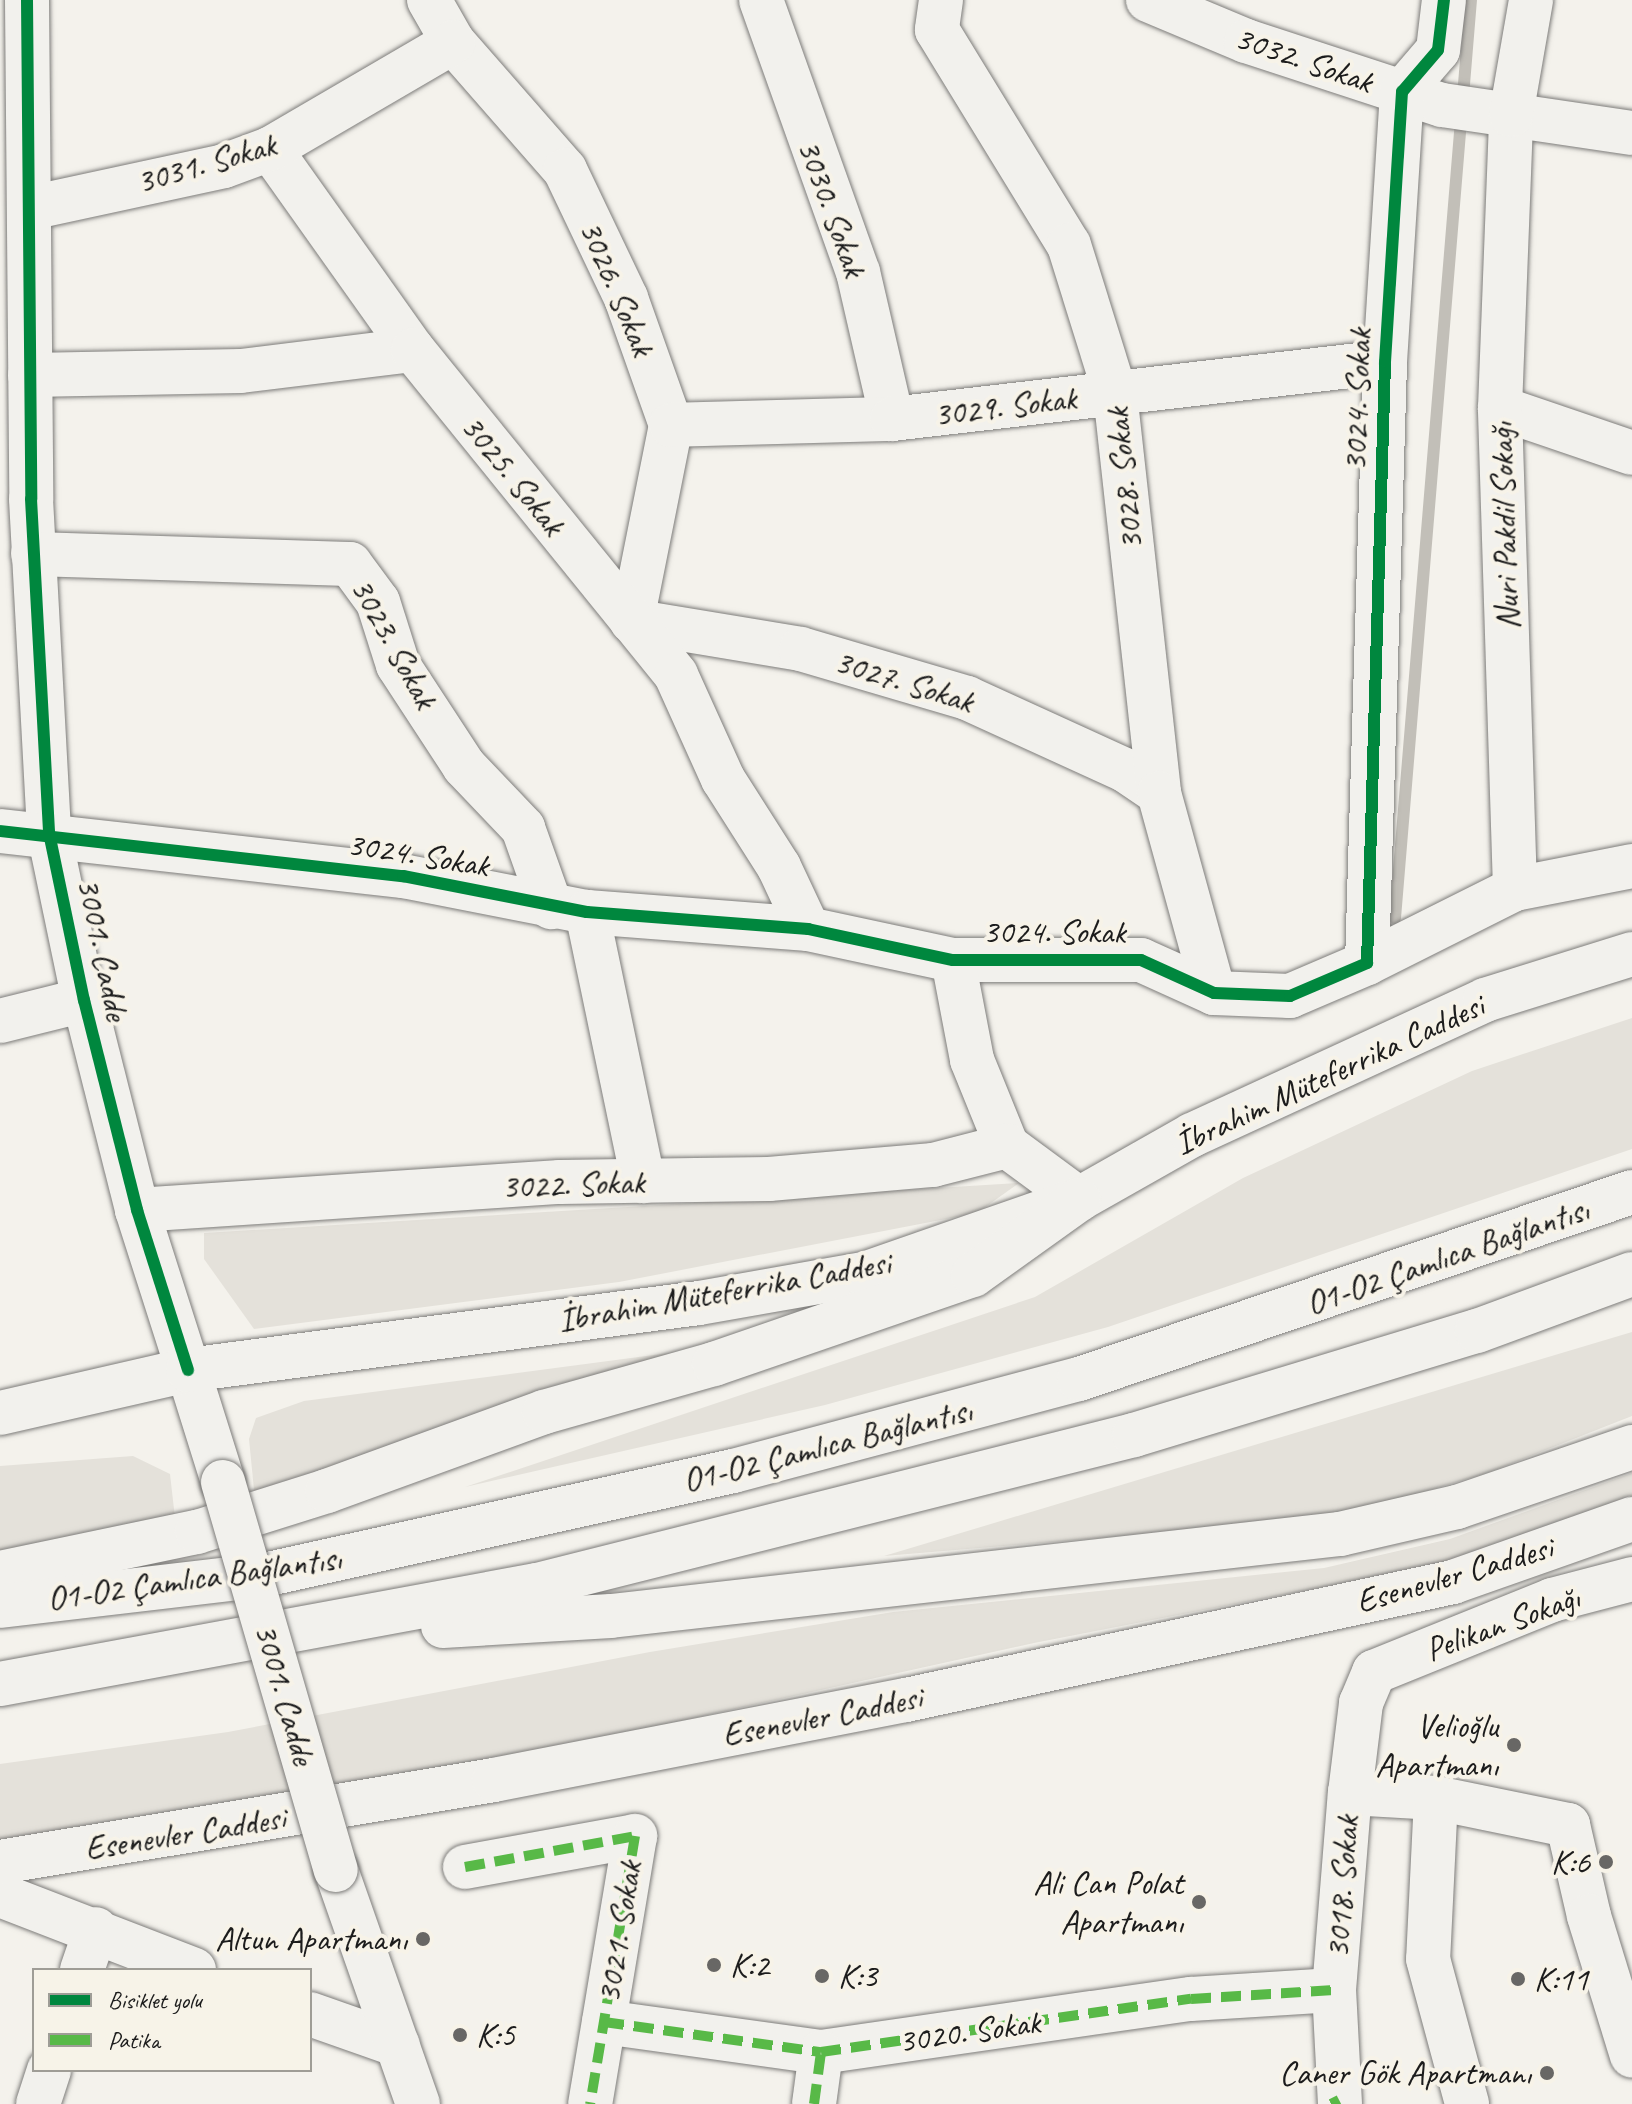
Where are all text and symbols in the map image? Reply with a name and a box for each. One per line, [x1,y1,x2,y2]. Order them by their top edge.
street label: 3032. Sokak [1230,16,1378,102]
street label: 3031. Sokak [132,124,280,202]
street label: 3030. Sokak [788,134,876,282]
street label: 3026. Sokak [570,214,664,362]
street label: 3024. Sokak [1334,328,1380,472]
street label: 3029. Sokak [932,377,1078,435]
street label: 3028. Sokak [1096,406,1152,552]
street label: 3025. Sokak [452,407,574,543]
street label: Nuri Pakdil Sokağı [1480,421,1528,631]
street label: 3023. Sokak [342,571,446,715]
street label: 3027. Sokak [830,641,978,721]
street label: 3024. Sokak [344,823,492,885]
street label: 3001. Cadde [68,874,138,1024]
street label: 3024. Sokak [983,912,1125,952]
street label: İbrahim Müteferrika Caddesi [1167,984,1491,1164]
street label: 3022. Sokak [501,1161,645,1207]
street label: O1-O2 Çamlıca Bağlantısı [1300,1188,1594,1324]
street label: İbrahim Müteferrika Caddesi [554,1242,894,1340]
street label: O1-O2 Çamlıca Bağlantısı [678,1389,976,1501]
street label: Esenevler Caddesi [1351,1527,1557,1621]
street label: O1-O2 Çamlıca Bağlantısı [44,1537,344,1619]
street label: Pelikan Sokağı [1419,1576,1585,1670]
street label: 3001. Cadde [245,1619,325,1769]
street label: Esenevler Caddesi [719,1677,925,1755]
place label: Velioğlu Apartmanı [1375,1705,1498,1784]
marker: Velioğlu Apartmanı [1505,1736,1523,1754]
street label: Esenevler Caddesi [82,1797,288,1869]
street label: 3018. Sokak [1317,1814,1367,1960]
place label: K:6 [1551,1842,1590,1882]
marker: K:6 [1597,1853,1615,1871]
street label: 3021. Sokak [588,1858,650,2006]
place label: Ali Can Polat Apartmanı [1034,1862,1183,1942]
marker: Ali Can Polat Apartmanı [1190,1893,1208,1911]
place label: Altun Apartmanı [214,1919,407,1959]
marker: Altun Apartmanı [414,1930,432,1948]
place label: K:2 [730,1945,769,1985]
marker: K:2 [705,1956,723,1974]
place label: K:3 [838,1956,877,1996]
place label: K:11 [1534,1959,1588,1999]
marker: K:3 [813,1967,831,1985]
legend [32,1968,312,2072]
marker: K:11 [1509,1970,1527,1988]
text: Bisiklet yolu [108,1985,202,2015]
street label: 3020. Sokak [895,2001,1043,2061]
place label: K:5 [476,2015,515,2055]
text: Patika [108,2025,160,2055]
marker: K:5 [451,2026,469,2044]
place label: Caner Gök Apartmanı [1281,2053,1531,2093]
marker: Caner Gök Apartmanı [1538,2064,1556,2082]

